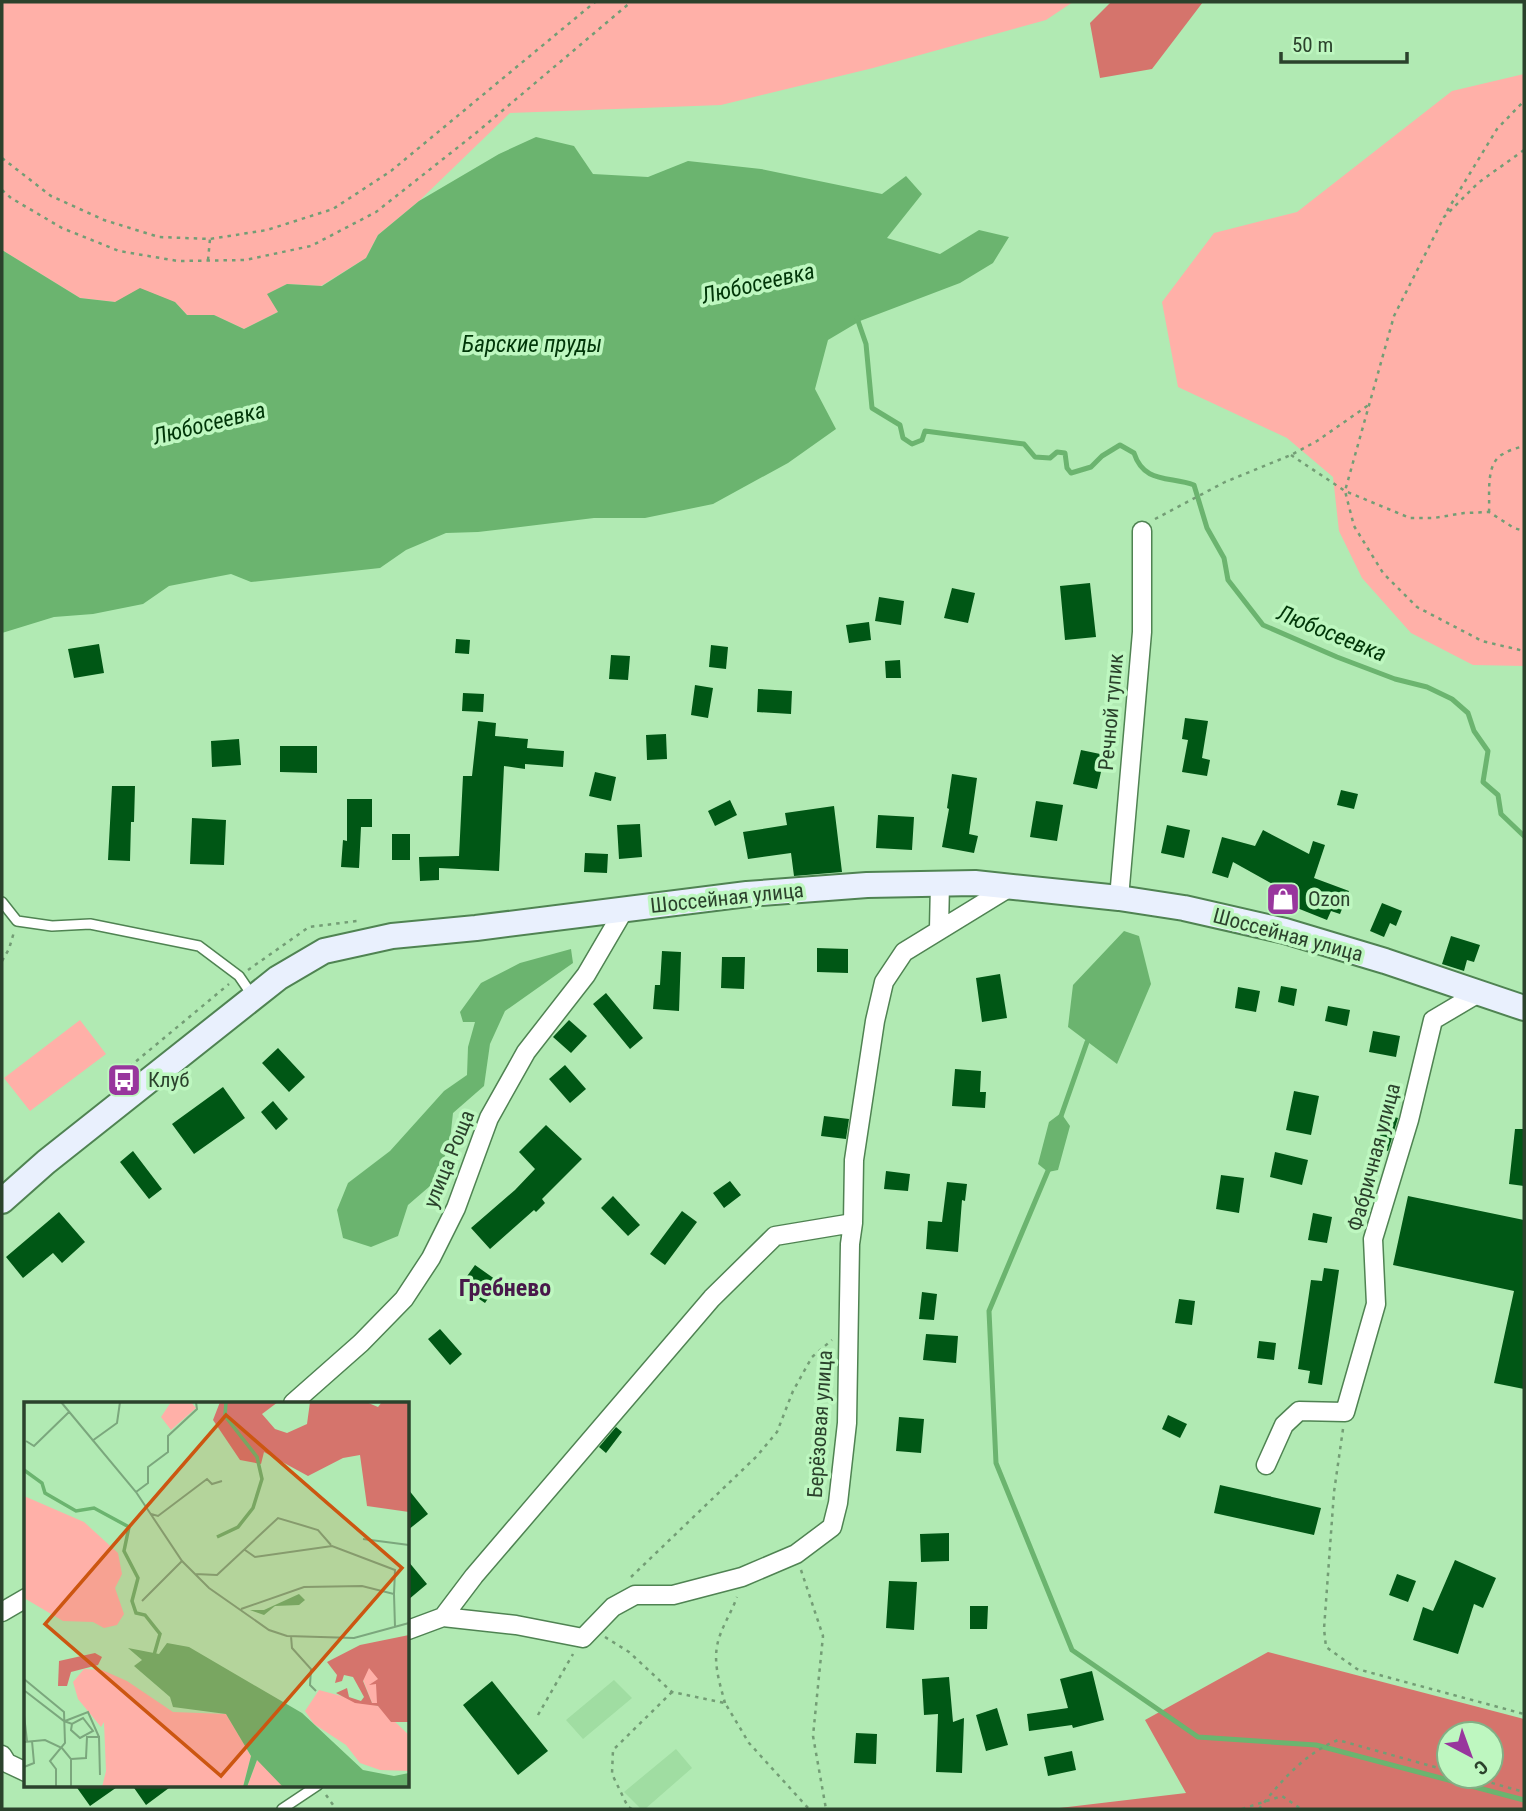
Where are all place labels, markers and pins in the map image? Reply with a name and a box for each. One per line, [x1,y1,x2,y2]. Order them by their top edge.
shop icon: Ozon [1264,880,1302,918]
place label: Ozon [1308,887,1350,911]
bus stop icon: Клуб [105,1061,143,1099]
place label: Клуб [148,1068,189,1092]

